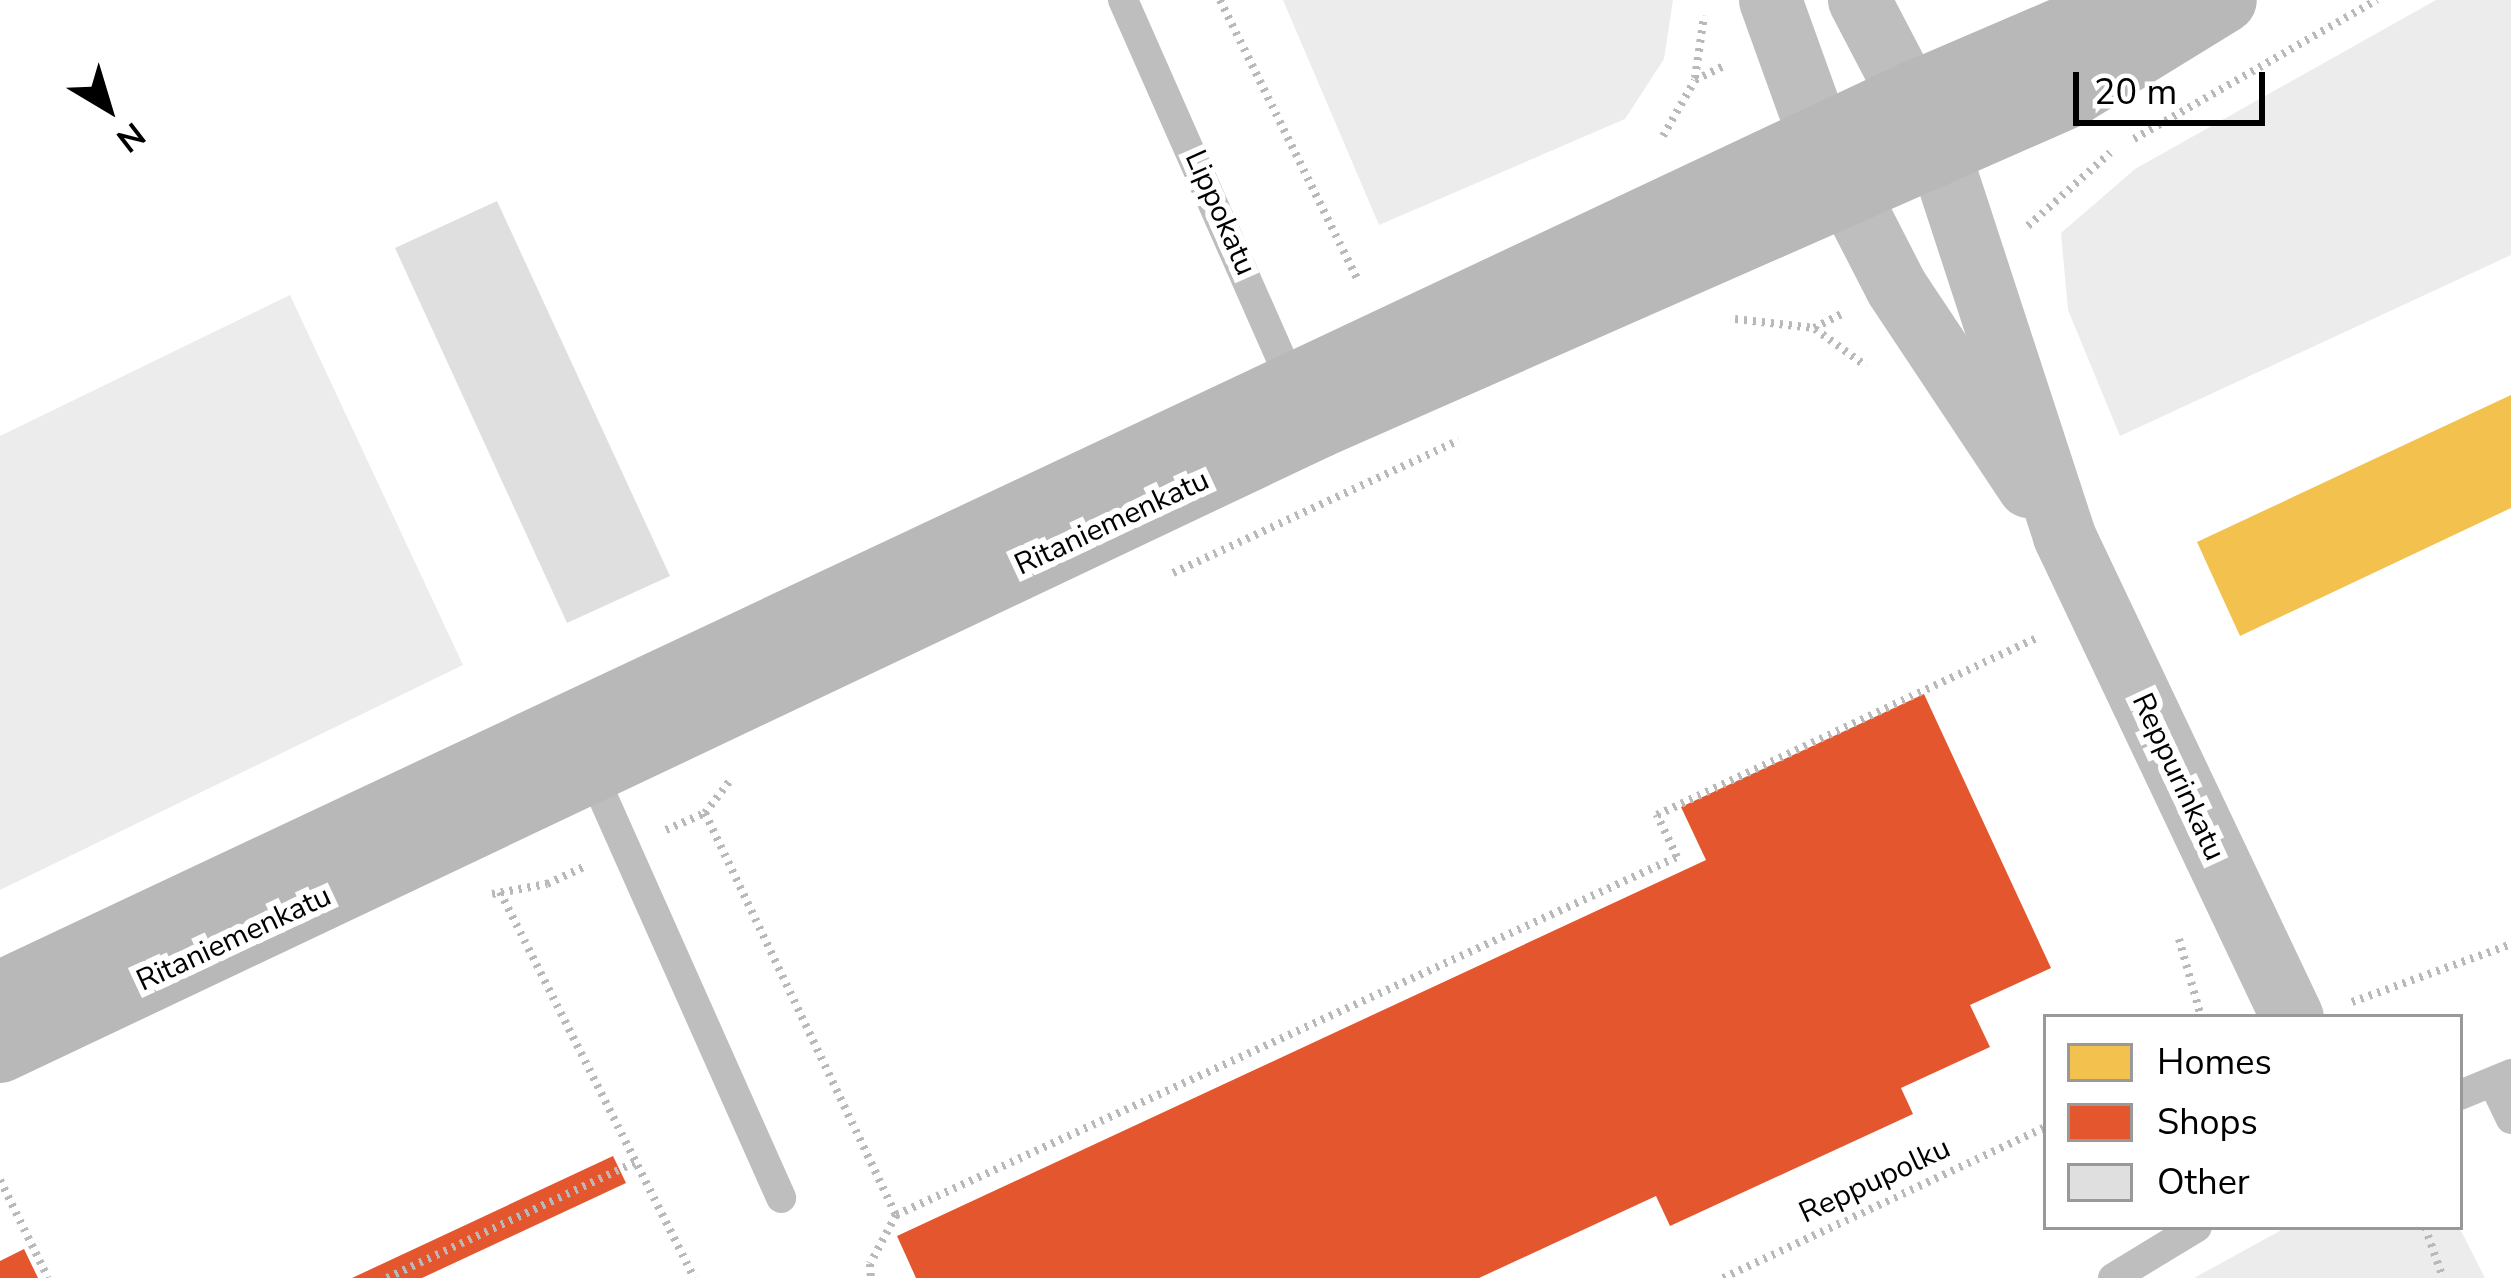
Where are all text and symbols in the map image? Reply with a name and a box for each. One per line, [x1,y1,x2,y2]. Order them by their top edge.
north arrow [48,48,168,168]
scale bar [2079,48,2271,122]
text: 20 m [2094,68,2177,117]
text: N [107,111,154,162]
street label: Lippokatu [1177,145,1263,281]
street label: Ritaniemenkatu [1009,462,1215,584]
street label: Reppurinkatu [2124,688,2232,866]
street label: Ritaniemenkatu [131,878,337,1000]
legend [2043,1014,2463,1230]
text: Homes [2157,1038,2272,1087]
text: Shops [2157,1098,2258,1147]
street label: Reppupolku [1794,1130,1956,1232]
text: Other [2157,1158,2250,1207]

